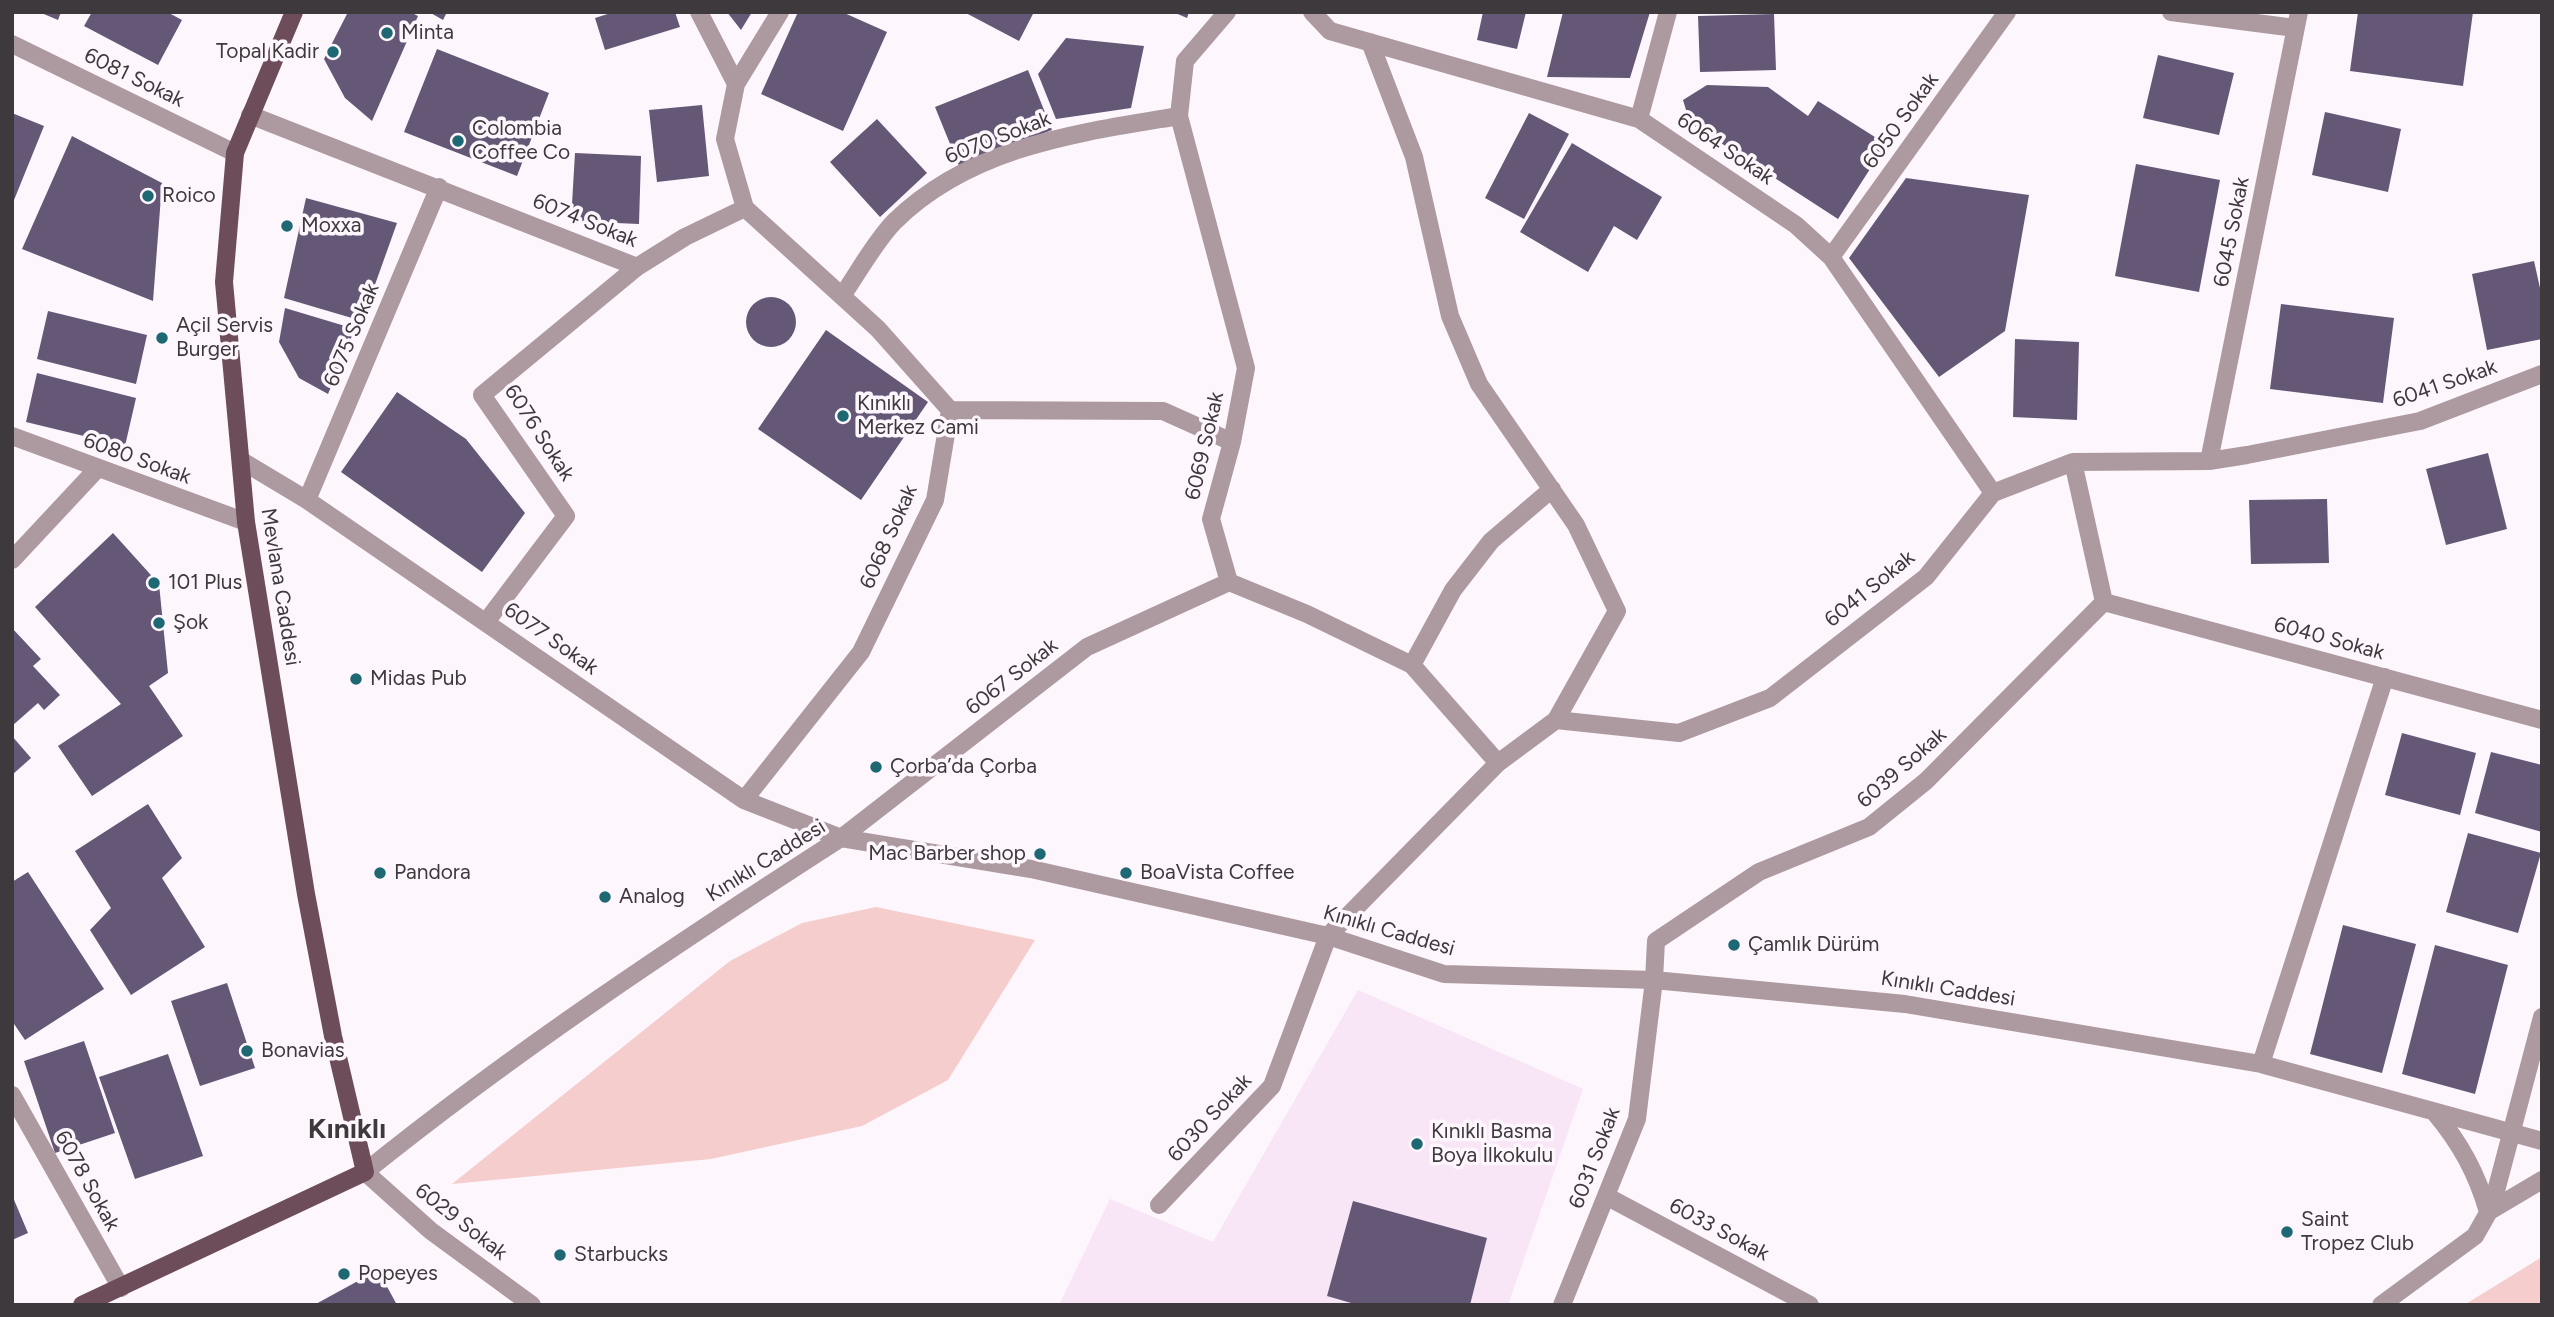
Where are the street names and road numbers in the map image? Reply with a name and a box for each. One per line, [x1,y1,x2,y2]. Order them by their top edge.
street label: 6081 Sokak [80,43,188,113]
street label: 6050 Sokak [1858,68,1944,174]
street label: 6070 Sokak [942,106,1054,170]
street label: 6064 Sokak [1672,107,1778,191]
street label: 6045 Sokak [2209,175,2255,289]
street label: 6074 Sokak [529,189,641,253]
street label: 6075 Sokak [319,280,385,390]
street label: 6041 Sokak [2390,354,2500,414]
street label: 6076 Sokak [499,380,579,486]
street label: 6069 Sokak [1180,389,1230,503]
street label: 6080 Sokak [80,428,194,490]
street label: 6068 Sokak [855,481,923,593]
street label: Mevlana Caddesi [255,506,305,668]
street label: 6041 Sokak [1820,545,1920,633]
street label: 6077 Sokak [499,597,603,681]
street label: 6040 Sokak [2271,612,2387,666]
street label: 6067 Sokak [961,633,1063,721]
street label: 6039 Sokak [1852,722,1952,814]
street label: Kınıklı Caddesi [702,814,830,908]
street label: Kınıklı Caddesi [1320,900,1458,962]
street label: Kınıklı Caddesi [1879,966,2017,1012]
street label: 6030 Sokak [1163,1069,1257,1167]
street label: 6031 Sokak [1564,1104,1626,1212]
street label: 6078 Sokak [49,1127,125,1235]
street label: 6029 Sokak [410,1178,512,1266]
street label: 6033 Sokak [1665,1193,1773,1267]

